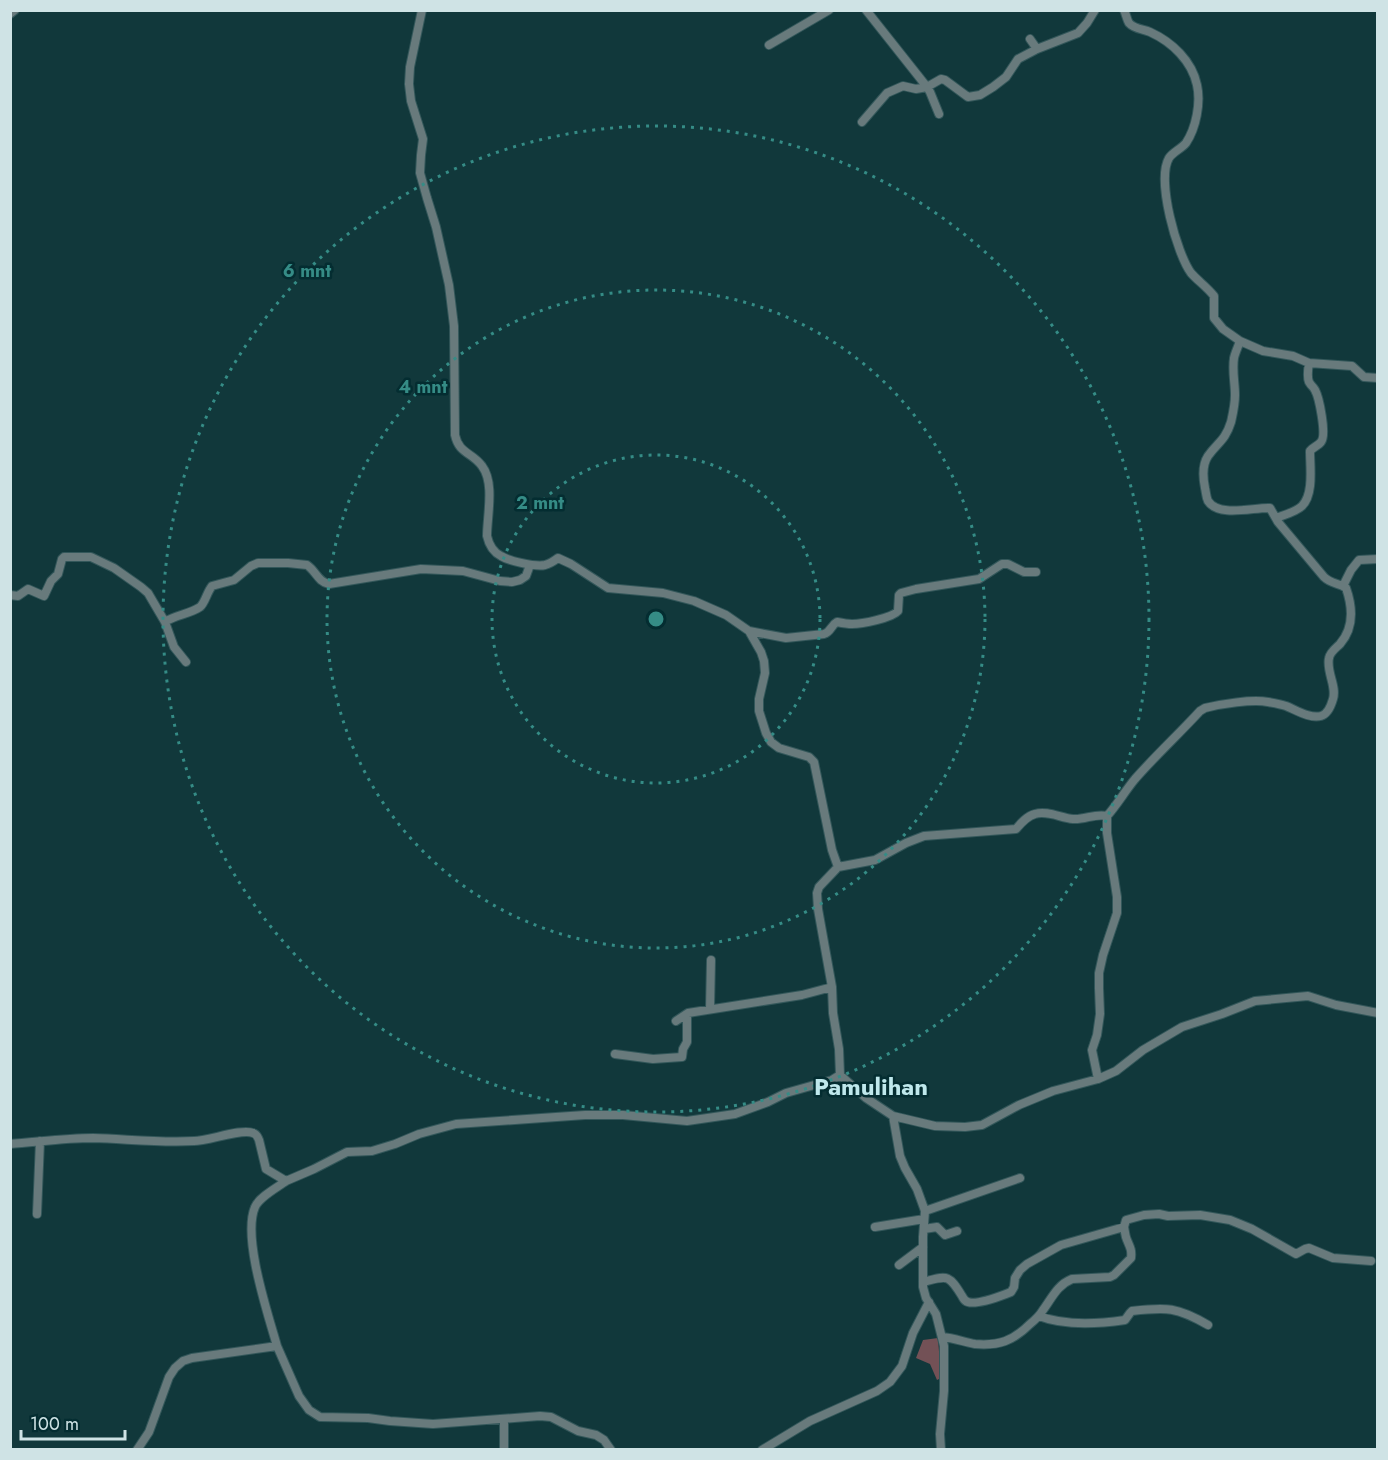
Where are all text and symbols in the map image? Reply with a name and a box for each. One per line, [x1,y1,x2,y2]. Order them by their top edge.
text: 6 mnt [283,258,331,284]
text: 4 mnt [399,374,448,400]
text: 2 mnt [516,490,564,516]
centre of rings [646,609,666,629]
district label: Pamulihan [814,1069,928,1104]
scale bar [21,1403,124,1441]
text: 100 m [30,1411,79,1437]

